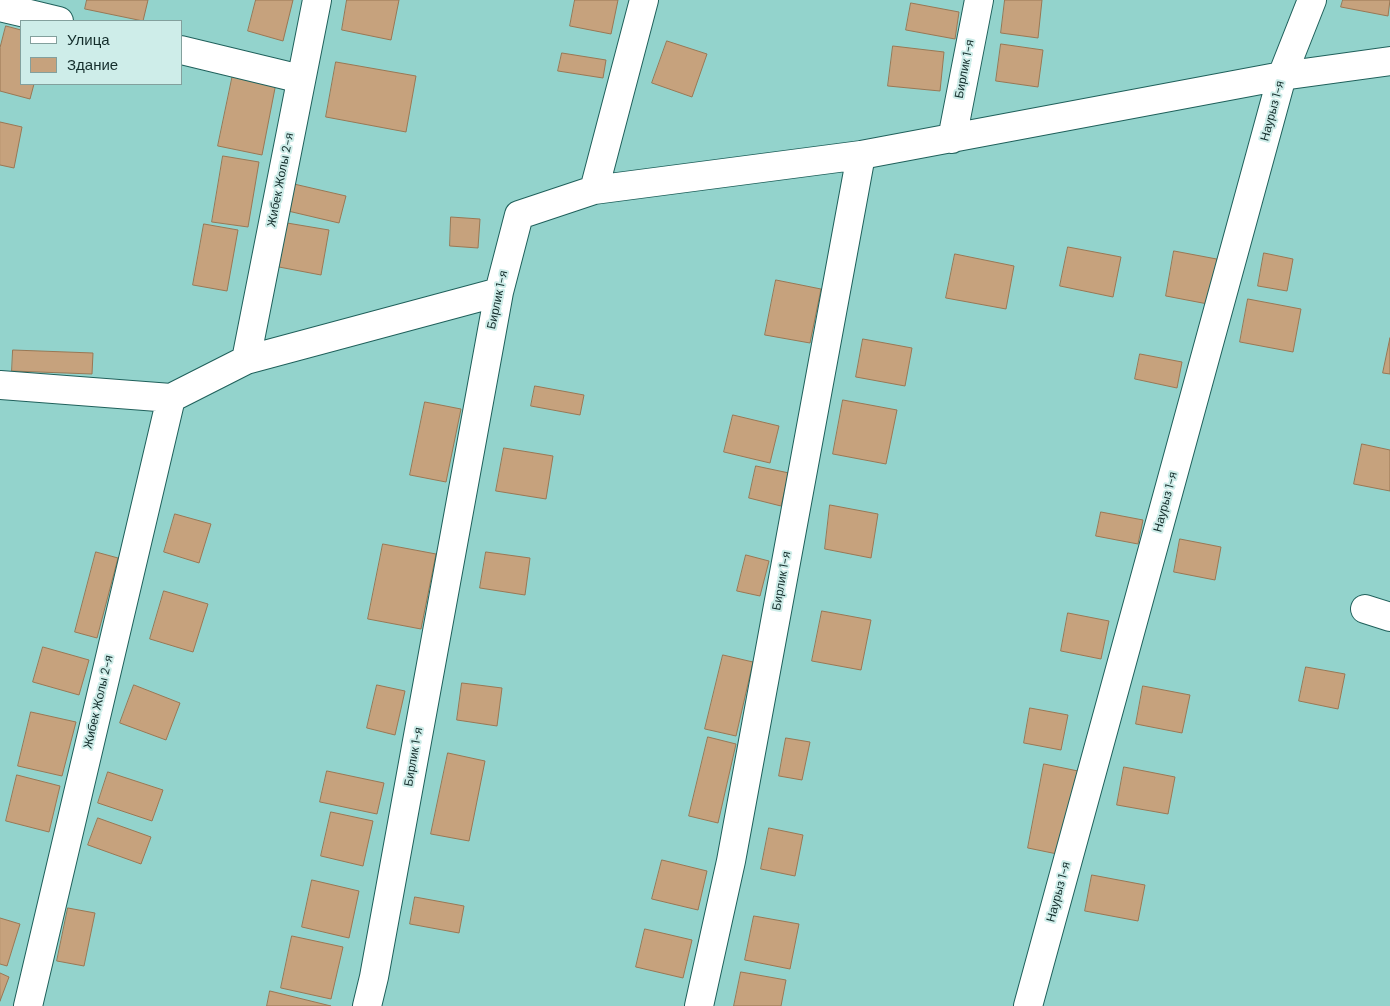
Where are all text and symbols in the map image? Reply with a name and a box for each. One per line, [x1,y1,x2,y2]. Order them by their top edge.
legend [20,20,182,85]
text: Улица [67,30,110,50]
street label: Бирлик 1-я [952,38,978,100]
text: Здание [67,55,118,75]
street label: Наурыз 1-я [1258,79,1288,143]
street label: Жибек Жолы 2-я [265,132,297,228]
street label: Бирлик 1-я [485,269,511,331]
street label: Наурыз 1-я [1151,470,1181,534]
street label: Бирлик 1-я [770,550,794,612]
street label: Жибек Жолы 2-я [81,654,117,750]
street label: Бирлик 1-я [402,726,426,788]
street label: Наурыз 1-я [1044,860,1074,924]

